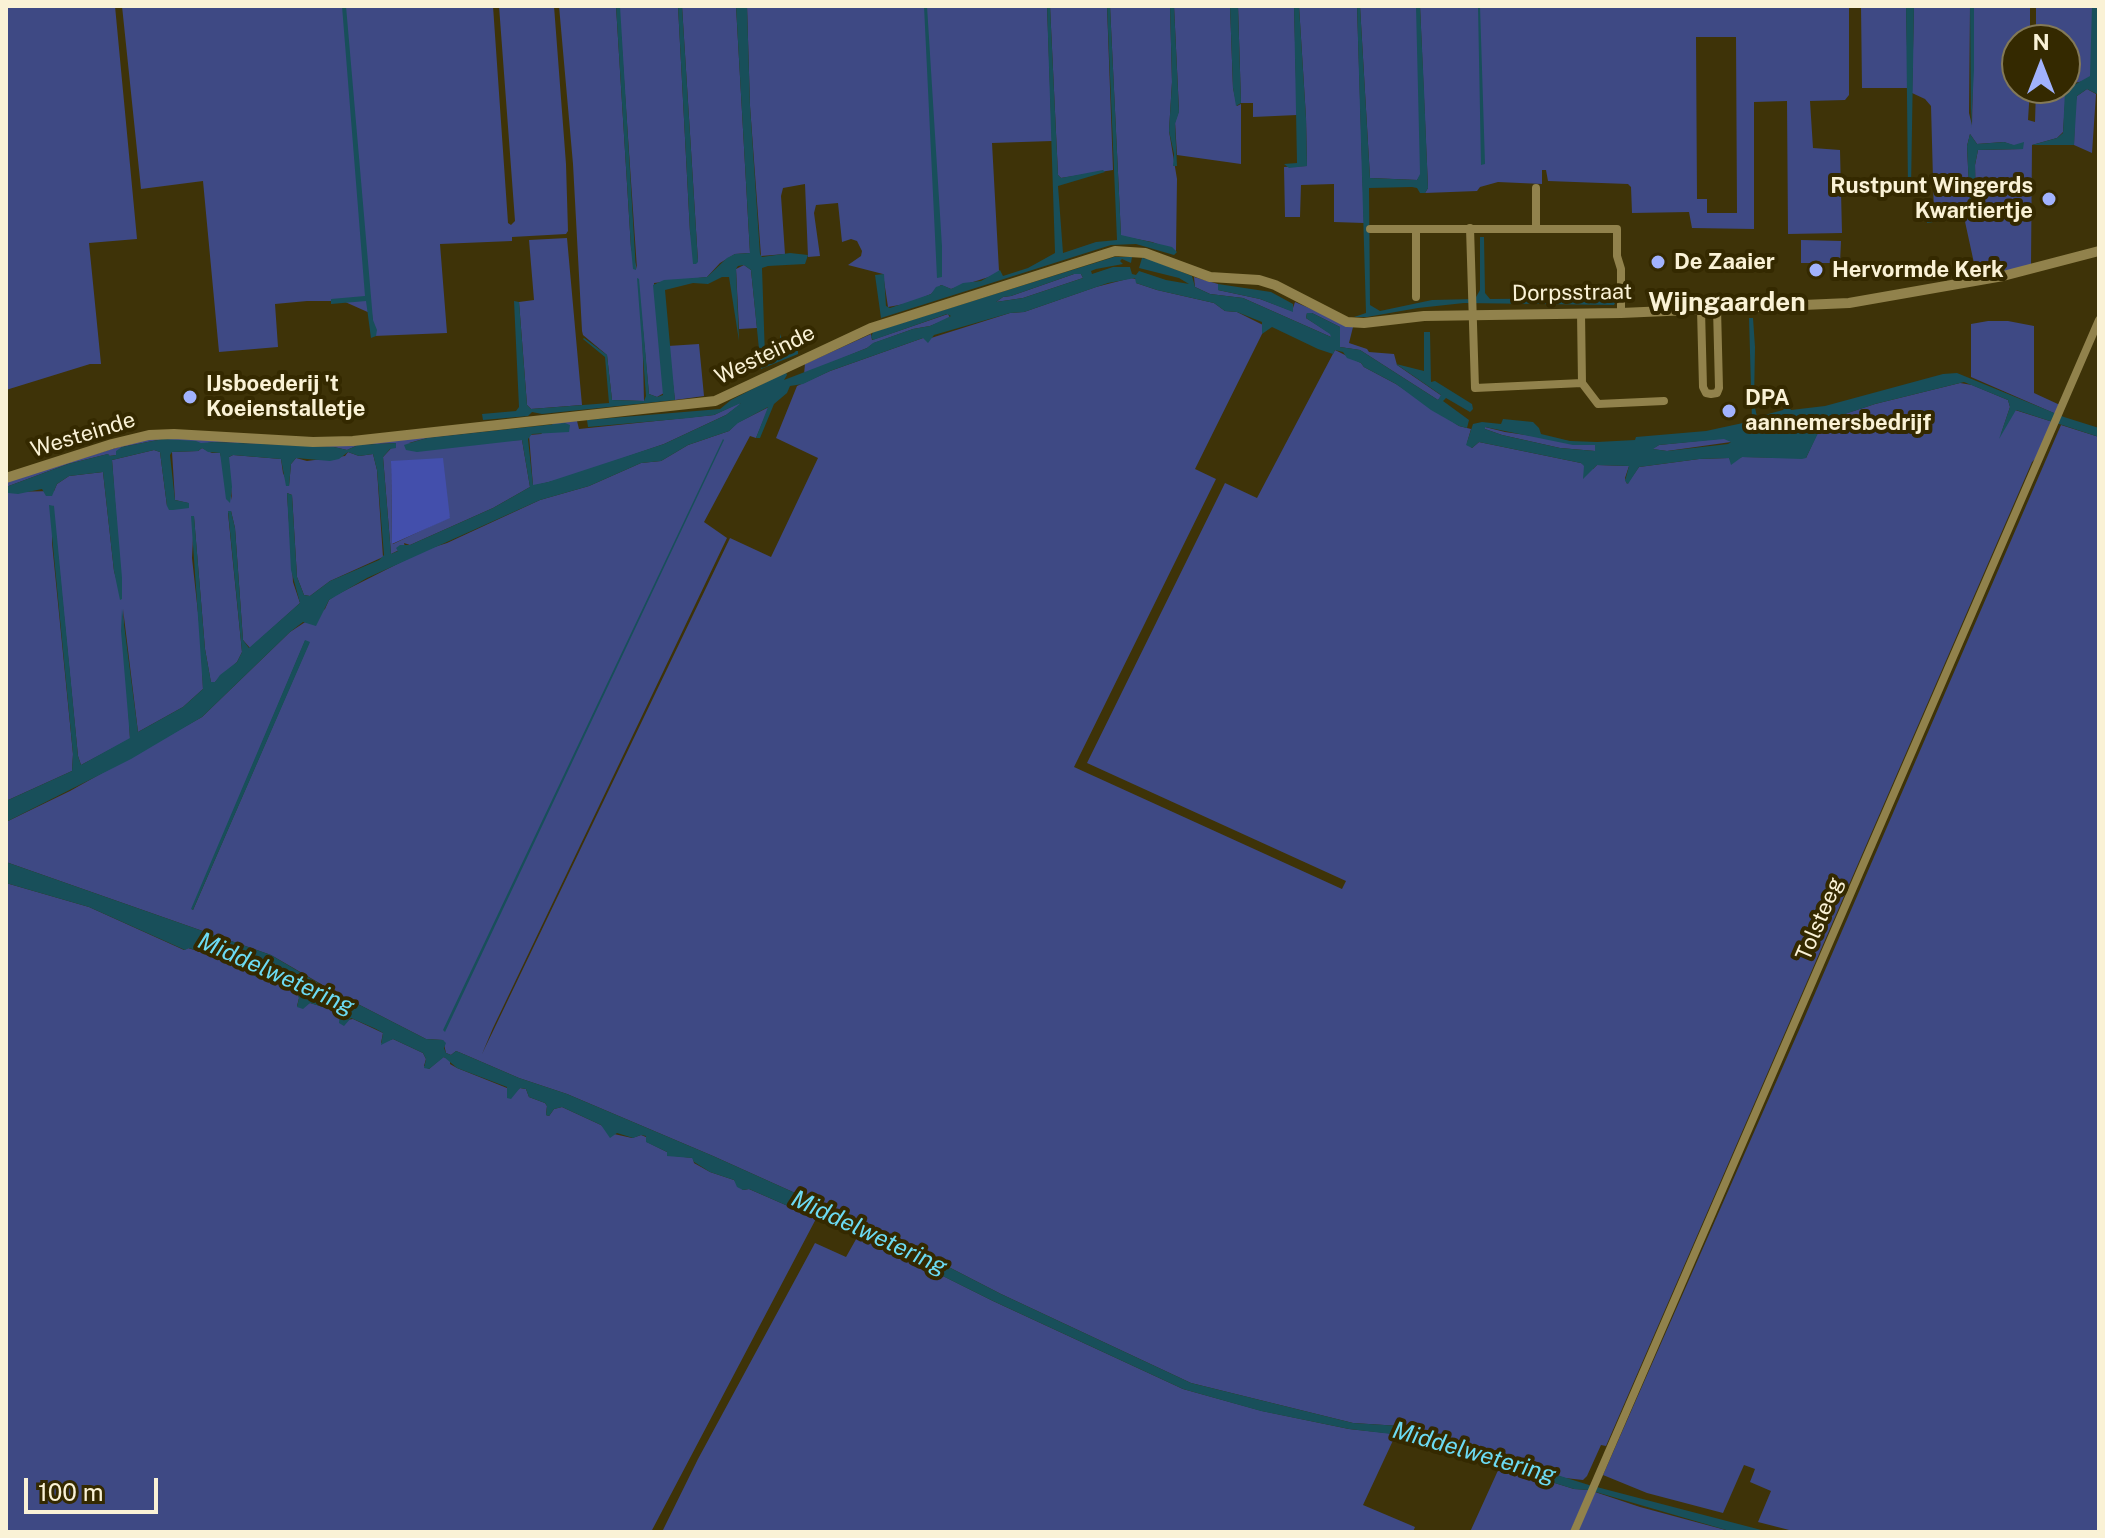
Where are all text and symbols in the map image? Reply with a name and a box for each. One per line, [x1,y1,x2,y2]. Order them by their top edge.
north arrow [2001,24,2081,104]
text: N [2032,29,2050,55]
place label: Rustpunt Wingerds Kwartiertje [1830,173,2033,224]
marker: Rustpunt Wingerds Kwartiertje [2040,190,2058,208]
place label: De Zaaier [1674,249,1775,275]
marker: De Zaaier [1649,253,1667,271]
place label: Hervormde Kerk [1832,257,2004,283]
marker: Hervormde Kerk [1807,261,1825,279]
street label: Dorpsstraat [1512,279,1632,307]
district label: Wijngaarden [1648,287,1806,319]
street label: Westeinde [711,319,819,391]
place label: IJsboederij 't Koeienstalletje [206,371,365,422]
place label: DPA aannemersbedrijf [1745,385,1931,436]
marker: IJsboederij 't Koeienstalletje [181,388,199,406]
marker: DPA aannemersbedrijf [1720,402,1738,420]
street label: Westeinde [28,407,138,463]
street label: Tolsteeg [1791,873,1849,965]
water label: Middelwetering [193,927,359,1021]
water label: Middelwetering [787,1184,951,1282]
water label: Middelwetering [1389,1416,1559,1490]
scale bar [28,1462,162,1512]
text: 100 m [38,1478,104,1506]

